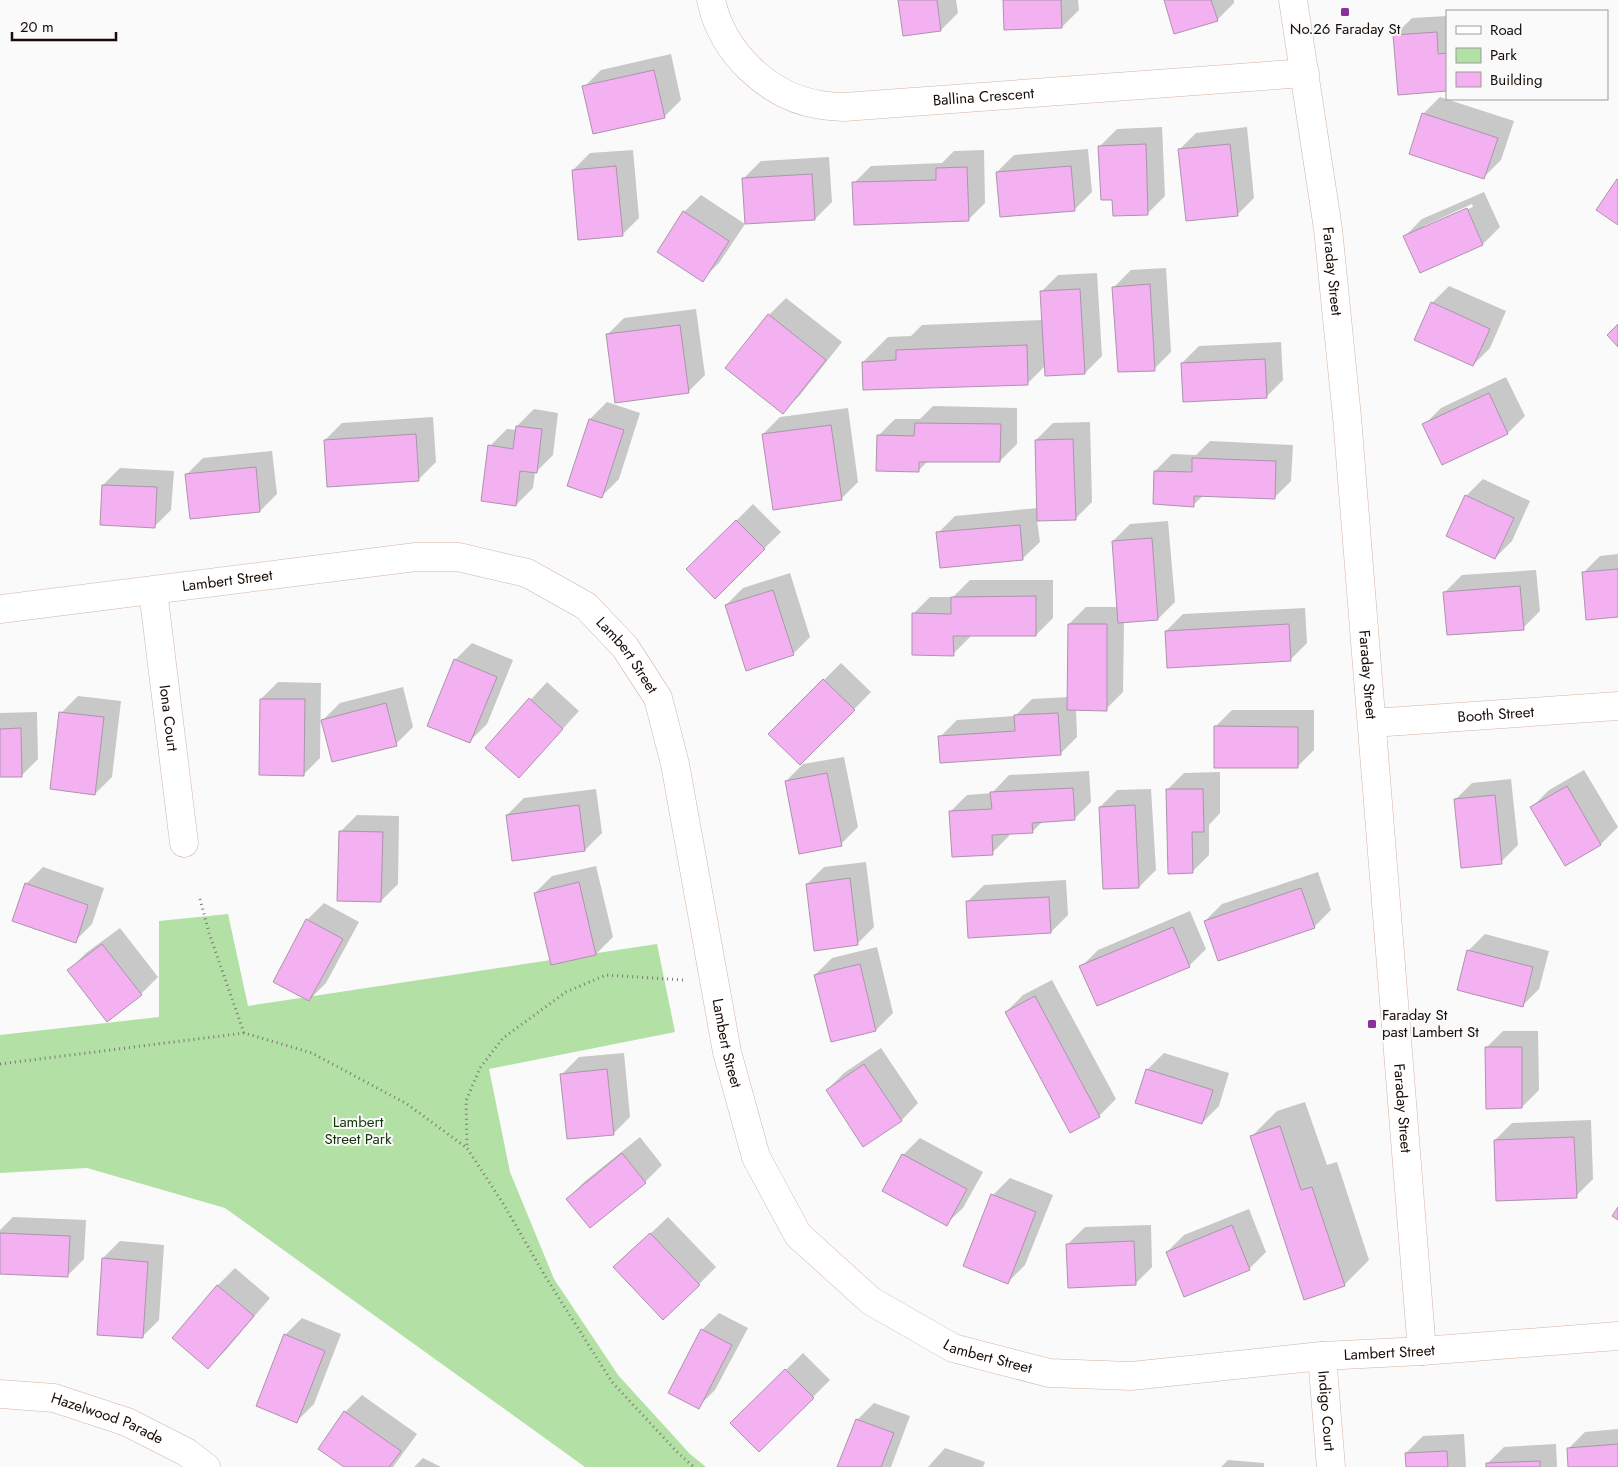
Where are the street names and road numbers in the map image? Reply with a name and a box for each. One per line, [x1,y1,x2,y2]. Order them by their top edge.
street label: Ballina Crescent [932,82,1035,111]
street label: Faraday Street [1317,226,1348,317]
street label: Lambert Street [181,564,274,597]
street label: Lambert Street [591,612,663,698]
street label: Faraday Street [1353,629,1382,720]
street label: Iona Court [154,684,184,753]
street label: Booth Street [1457,701,1535,728]
street label: Lambert Street [707,997,747,1091]
street label: Faraday Street [1388,1063,1417,1154]
street label: Lambert Street [939,1334,1035,1379]
street label: Lambert Street [1343,1339,1436,1366]
street label: Indigo Court [1312,1370,1341,1452]
street label: Hazelwood Parade [48,1387,167,1450]

